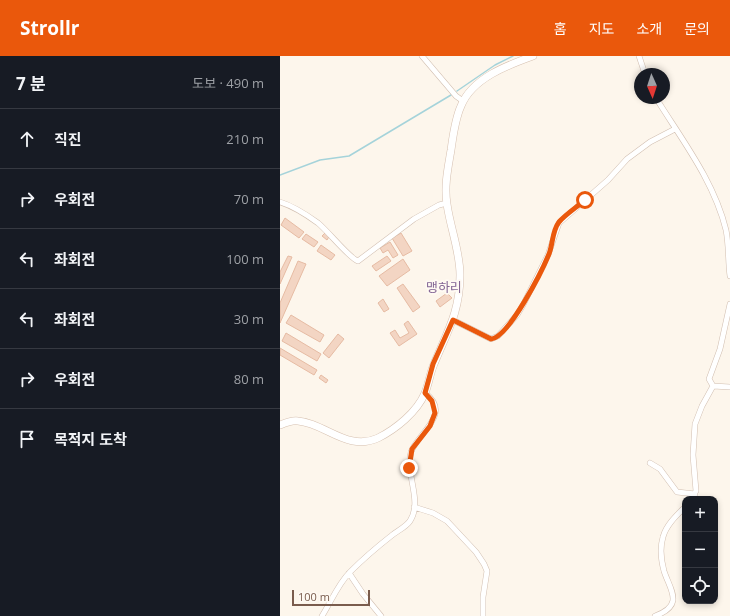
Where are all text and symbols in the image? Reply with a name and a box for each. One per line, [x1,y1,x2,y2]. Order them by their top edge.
text: Strollr [20,15,79,41]
text: 홈 [554,19,567,38]
text: 지도 [589,19,614,38]
text: 소개 [636,19,662,38]
text: 문의 [684,19,710,38]
north arrow [634,68,670,104]
text: 7 분 [16,72,46,95]
text: 도보 · 490 m [192,74,264,92]
icon: ahead [16,128,38,150]
text: 직진 [54,129,82,149]
text: 210 m [226,130,264,148]
icon: right [16,188,38,210]
text: 우회전 [54,189,95,209]
text: 70 m [234,190,264,208]
route start [576,191,594,209]
icon: left [16,248,38,270]
text: 좌회전 [54,249,95,269]
text: 100 m [226,250,264,268]
district label: 맹하리 [426,278,462,296]
icon: left [16,308,38,330]
text: 좌회전 [54,309,95,329]
text: 30 m [234,310,264,328]
icon: right [16,368,38,390]
text: 우회전 [54,369,95,389]
text: 80 m [234,370,264,388]
icon: arrive [16,428,38,450]
text: 목적지 도착 [54,429,127,449]
route end [400,459,418,477]
map controls [682,496,718,604]
button: + [682,496,718,532]
button: − [682,532,718,568]
button: locate [682,568,718,604]
scale bar [292,588,370,607]
text: 100 m [298,589,330,604]

